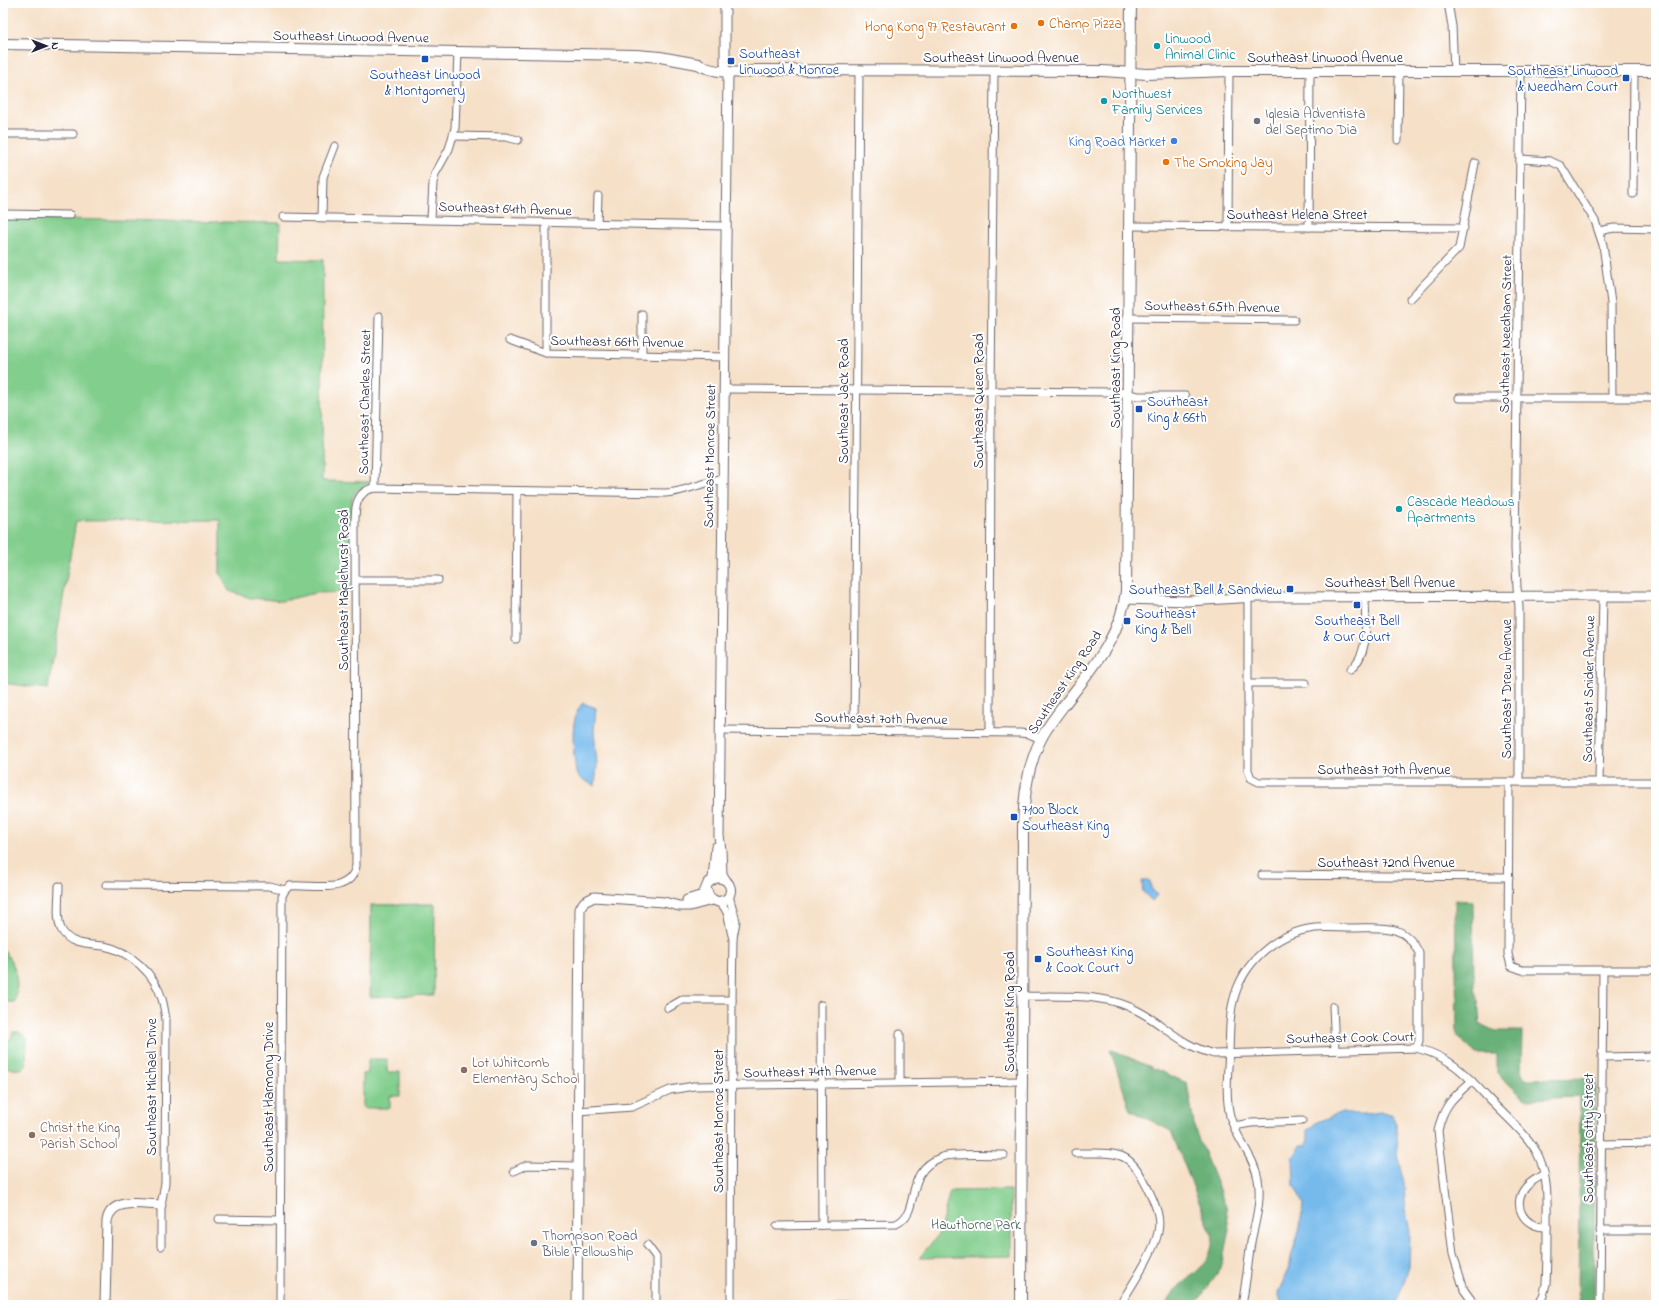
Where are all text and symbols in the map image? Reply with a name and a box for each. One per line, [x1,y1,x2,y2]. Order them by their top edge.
place label: Champ Pizza [1049,14,1122,35]
place label: Hong Kong 97 Restaurant [865,17,1006,39]
marker: Champ Pizza [1036,18,1046,28]
marker: Hong Kong 97 Restaurant [1009,21,1019,31]
north arrow [26,26,66,66]
street label: Southeast Linwood Avenue [273,26,430,49]
place label: Linwood Animal Clinic [1165,29,1236,66]
marker: Linwood Animal Clinic [1152,41,1162,51]
text: N [47,42,63,50]
place label: Southeast Linwood & Monroe [739,44,840,81]
street label: Southeast Linwood Avenue [923,48,1080,69]
street label: Southeast Linwood Avenue [1247,48,1404,69]
marker: Southeast Linwood & Montgomery [420,54,430,64]
marker: Southeast Linwood & Monroe [726,56,736,66]
place label: Southeast Linwood & Needham Court [1507,61,1618,98]
place label: Southeast Linwood & Montgomery [370,65,481,103]
marker: Southeast Linwood & Needham Court [1621,73,1631,83]
place label: Northwest Family Services [1111,84,1203,122]
marker: Northwest Family Services [1099,96,1109,106]
place label: Iglesia Adventista del Septimo Dia [1265,104,1365,141]
marker: Iglesia Adventista del Septimo Dia [1252,116,1262,126]
place label: King Road Market [1069,132,1166,154]
marker: King Road Market [1169,136,1179,146]
place label: The Smoking Jay [1174,153,1273,175]
marker: The Smoking Jay [1161,157,1171,167]
street label: Southeast 64th Avenue [438,197,573,222]
street label: Southeast Helena Street [1226,205,1368,226]
street label: Southeast Needham Street [1495,254,1518,413]
street label: Southeast 65th Avenue [1144,296,1281,319]
street label: Southeast King Road [1106,307,1128,429]
street label: Southeast Charles Street [354,329,377,475]
street label: Southeast 66th Avenue [550,331,685,354]
street label: Southeast Queen Road [969,333,990,469]
street label: Southeast Jack Road [834,338,855,464]
street label: Southeast Monroe Street [699,384,722,528]
place label: Southeast King & 66th [1147,392,1209,430]
marker: Southeast King & 66th [1134,404,1144,414]
place label: Cascade Meadows Apartments [1407,492,1515,529]
marker: Cascade Meadows Apartments [1394,504,1404,514]
street label: Southeast Maplehurst Road [334,509,355,671]
street label: Southeast Bell Avenue [1325,573,1456,594]
place label: Southeast Bell & Sandview [1129,580,1282,601]
marker: Southeast Bell & Sandview [1285,584,1295,594]
marker: Southeast Bell & Our Court [1352,600,1362,610]
place label: Southeast King & Bell [1135,604,1197,642]
place label: Southeast Bell & Our Court [1314,611,1400,648]
street label: Southeast Snider Avenue [1578,615,1601,763]
marker: Southeast King & Bell [1122,616,1132,626]
street label: Southeast Drew Avenue [1497,618,1518,759]
street label: Southeast King Road [1023,627,1109,740]
street label: Southeast 70th Avenue [814,708,949,731]
street label: Southeast 70th Avenue [1317,760,1451,781]
place label: 7100 Block Southeast King [1022,800,1109,838]
marker: 7100 Block Southeast King [1009,812,1019,822]
street label: Southeast 72nd Avenue [1317,853,1456,874]
place label: Southeast King & Cook Court [1046,942,1133,979]
street label: Southeast King Road [1000,951,1022,1073]
marker: Southeast King & Cook Court [1033,954,1043,964]
street label: Southeast Michael Drive [142,1018,163,1156]
street label: Southeast Harmony Drive [259,1021,281,1172]
street label: Southeast Cook Court [1286,1027,1415,1050]
street label: Southeast Monroe Street [709,1049,730,1193]
place label: Lot Whitcomb Elementary School [472,1053,579,1091]
street label: Southeast 74th Avenue [743,1061,877,1084]
marker: Lot Whitcomb Elementary School [459,1065,469,1075]
street label: Southeast Otty Street [1579,1073,1601,1203]
place label: Christ the King Parish School [40,1118,120,1155]
marker: Christ the King Parish School [27,1130,37,1140]
park label: Hawthorne Park [931,1215,1022,1236]
place label: Thompson Road Bible Fellowship [541,1226,638,1263]
marker: Thompson Road Bible Fellowship [529,1238,539,1248]

